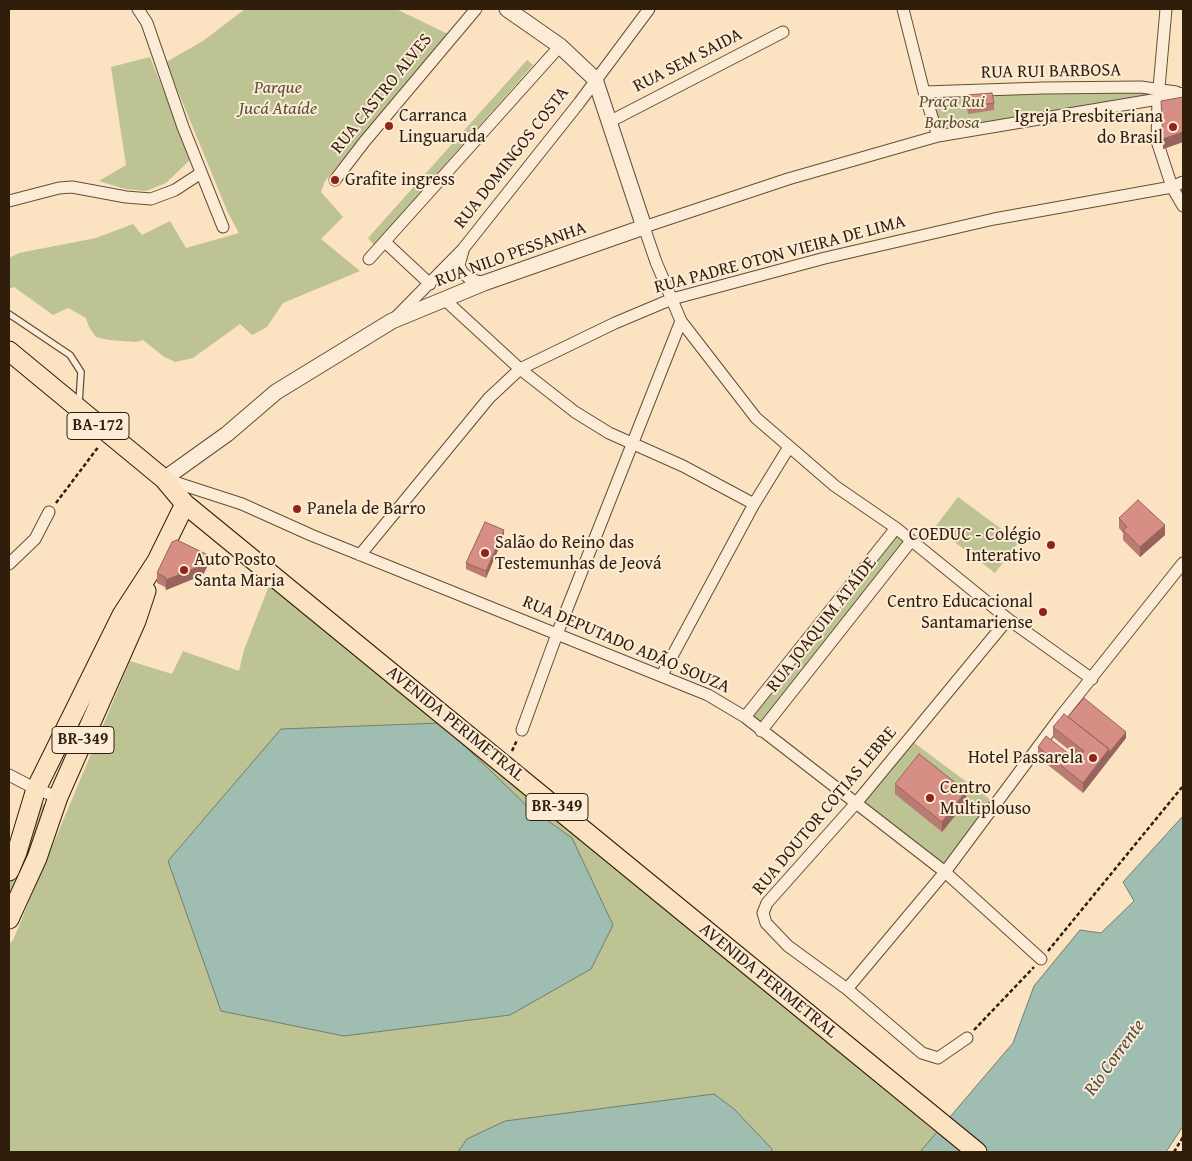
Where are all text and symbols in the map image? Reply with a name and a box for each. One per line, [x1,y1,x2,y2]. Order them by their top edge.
street label: RUA SEM SAIDA [630,24,746,98]
street label: RUA CASTRO ALVES [327,30,437,158]
street label: RUA RUI BARBOSA [981,60,1121,84]
park label: Parque Jucá Ataíde [239,77,317,120]
street label: RUA DOMINGOS COSTA [450,83,574,233]
park label: Praça Rui Barbosa [919,91,985,134]
place label: Carranca Linguaruda [399,105,485,148]
place label: Igreja Presbiteriana do Brasil [1014,106,1163,148]
marker: Carranca Linguaruda [383,120,395,132]
marker: Igreja Presbiteriana do Brasil [1167,121,1179,133]
place label: Grafite ingress [345,169,455,191]
marker: Grafite ingress [329,174,341,186]
street label: RUA PADRE OTON VIEIRA DE LIMA [652,211,908,299]
street label: RUA NILO PESSANHA [433,218,589,292]
road number: BA-172 [67,412,129,440]
place label: Panela de Barro [307,498,426,520]
marker: Panela de Barro [291,503,303,515]
place label: COEDUC - Colégio Interativo [909,524,1041,566]
place label: Salão do Reino das Testemunhas de Jeová [495,532,661,574]
marker: COEDUC - Colégio Interativo [1045,539,1057,551]
marker: Salão do Reino das Testemunhas de Jeová [479,547,491,559]
place label: Auto Posto Santa Maria [194,549,284,592]
street label: RUA JOAQUIM ATAÍDE [763,553,881,697]
marker: Auto Posto Santa Maria [178,564,190,576]
street label: RUA DEPUTADO ADÃO SOUZA [519,591,733,699]
place label: Centro Educacional Santamariense [887,591,1033,634]
marker: Centro Educacional Santamariense [1037,606,1049,618]
street label: AVENIDA PERIMETRAL [381,662,529,786]
street label: RUA DOUTOR COTIAS LEBRE [748,723,902,899]
road number: BR-349 [52,726,114,754]
place label: Hotel Passarela [968,747,1083,769]
marker: Hotel Passarela [1087,752,1099,764]
place label: Centro Multiplouso [940,777,1031,820]
marker: Centro Multiplouso [924,792,936,804]
road number: BR-349 [526,794,588,820]
street label: AVENIDA PERIMETRAL [694,919,842,1043]
water label: Rio Corrente [1080,1015,1150,1101]

